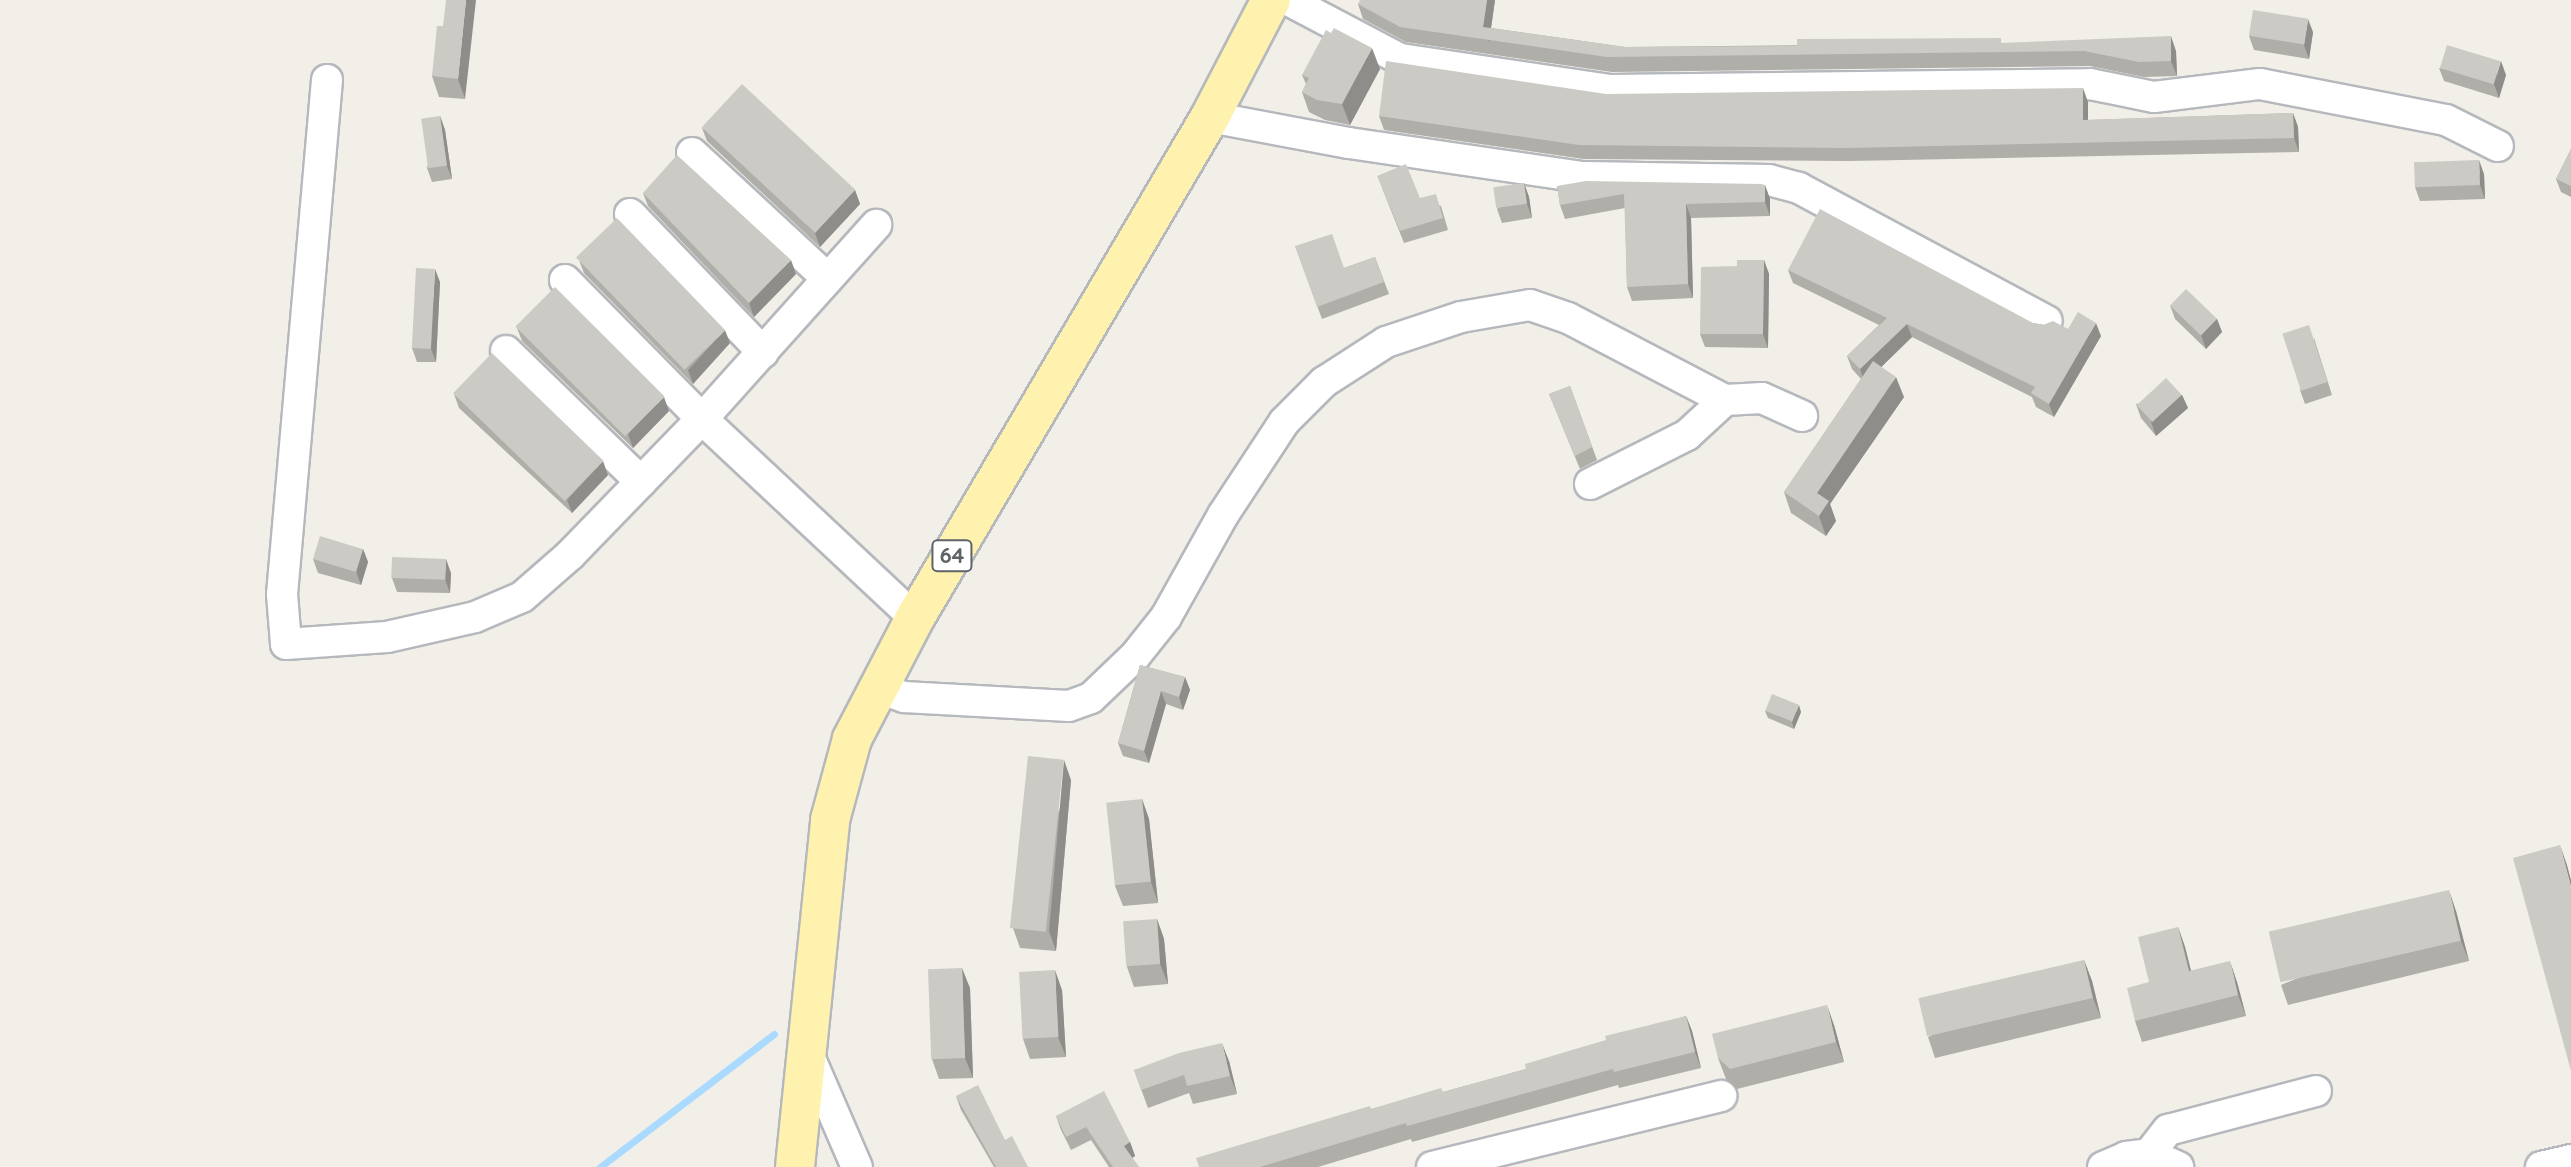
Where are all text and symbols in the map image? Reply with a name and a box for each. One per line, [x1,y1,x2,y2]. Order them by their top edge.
road number: 64 [930,538,974,574]

